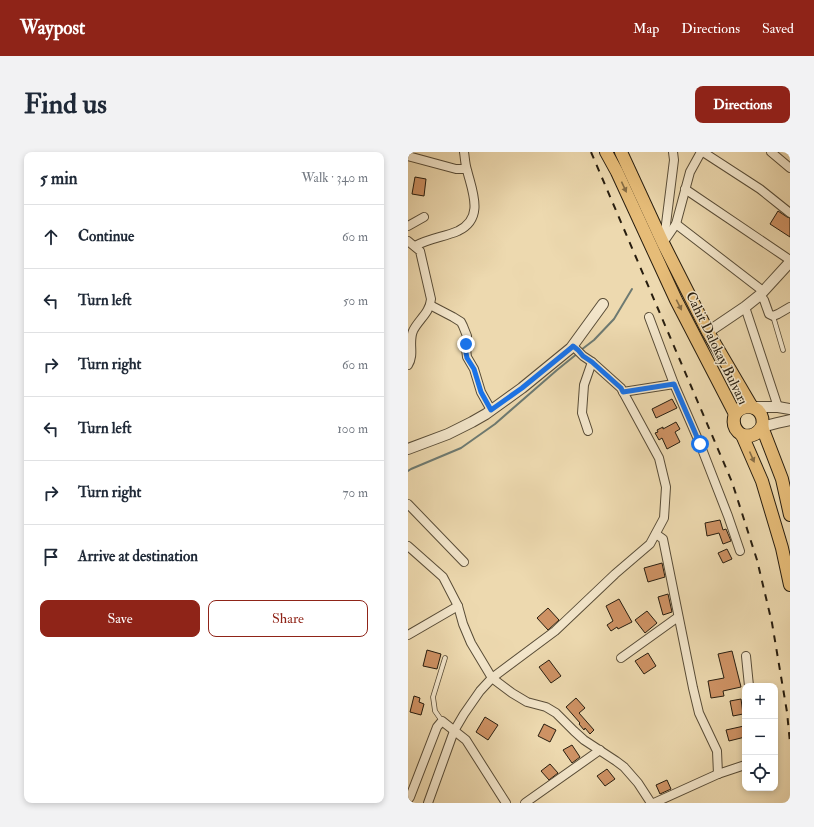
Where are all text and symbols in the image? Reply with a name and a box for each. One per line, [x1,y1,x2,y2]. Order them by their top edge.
text: Waypost [20,16,85,40]
text: Map [633,20,659,37]
text: Directions [681,20,740,37]
text: Saved [762,20,794,37]
button: Directions [695,86,790,123]
text: Find us [24,87,107,122]
text: 5 min [40,168,78,189]
text: Walk · 340 m [302,170,368,186]
one-way arrow [621,181,627,192]
icon: ahead [40,226,62,248]
text: Continue [78,227,134,246]
text: 60 m [342,229,368,245]
street label: Cahit Dalokay Bulvarı [681,289,752,408]
icon: left [40,290,62,312]
text: Turn left [78,291,132,310]
text: 50 m [343,293,368,309]
one-way arrow [676,299,682,310]
route end [457,335,475,353]
icon: right [40,354,62,376]
text: Turn right [78,355,141,374]
text: 60 m [342,357,368,373]
icon: left [40,418,62,440]
text: Turn left [78,419,132,438]
text: 100 m [337,421,368,437]
route start [691,435,709,453]
one-way arrow [749,452,755,463]
icon: right [40,482,62,504]
text: Turn right [78,483,141,502]
text: 70 m [343,485,368,501]
icon: arrive [40,546,62,568]
text: Arrive at destination [78,547,198,566]
button: Save [40,600,200,637]
button: Share [208,600,368,637]
map controls [742,683,778,791]
button: + [742,683,778,719]
button: − [742,719,778,755]
button: locate [742,755,778,791]

